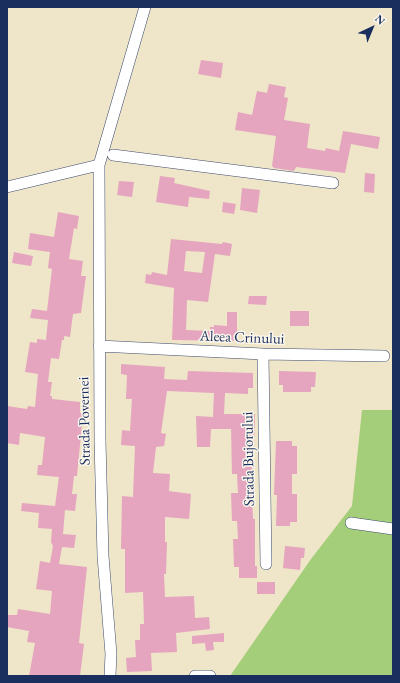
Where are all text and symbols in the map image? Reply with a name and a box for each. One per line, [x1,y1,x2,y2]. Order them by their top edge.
north arrow [352,8,392,48]
text: N [372,11,388,27]
street label: Aleea Crinului [199,328,285,348]
street label: Strada Povernei [75,377,95,465]
street label: Strada Bujorului [239,411,259,507]

